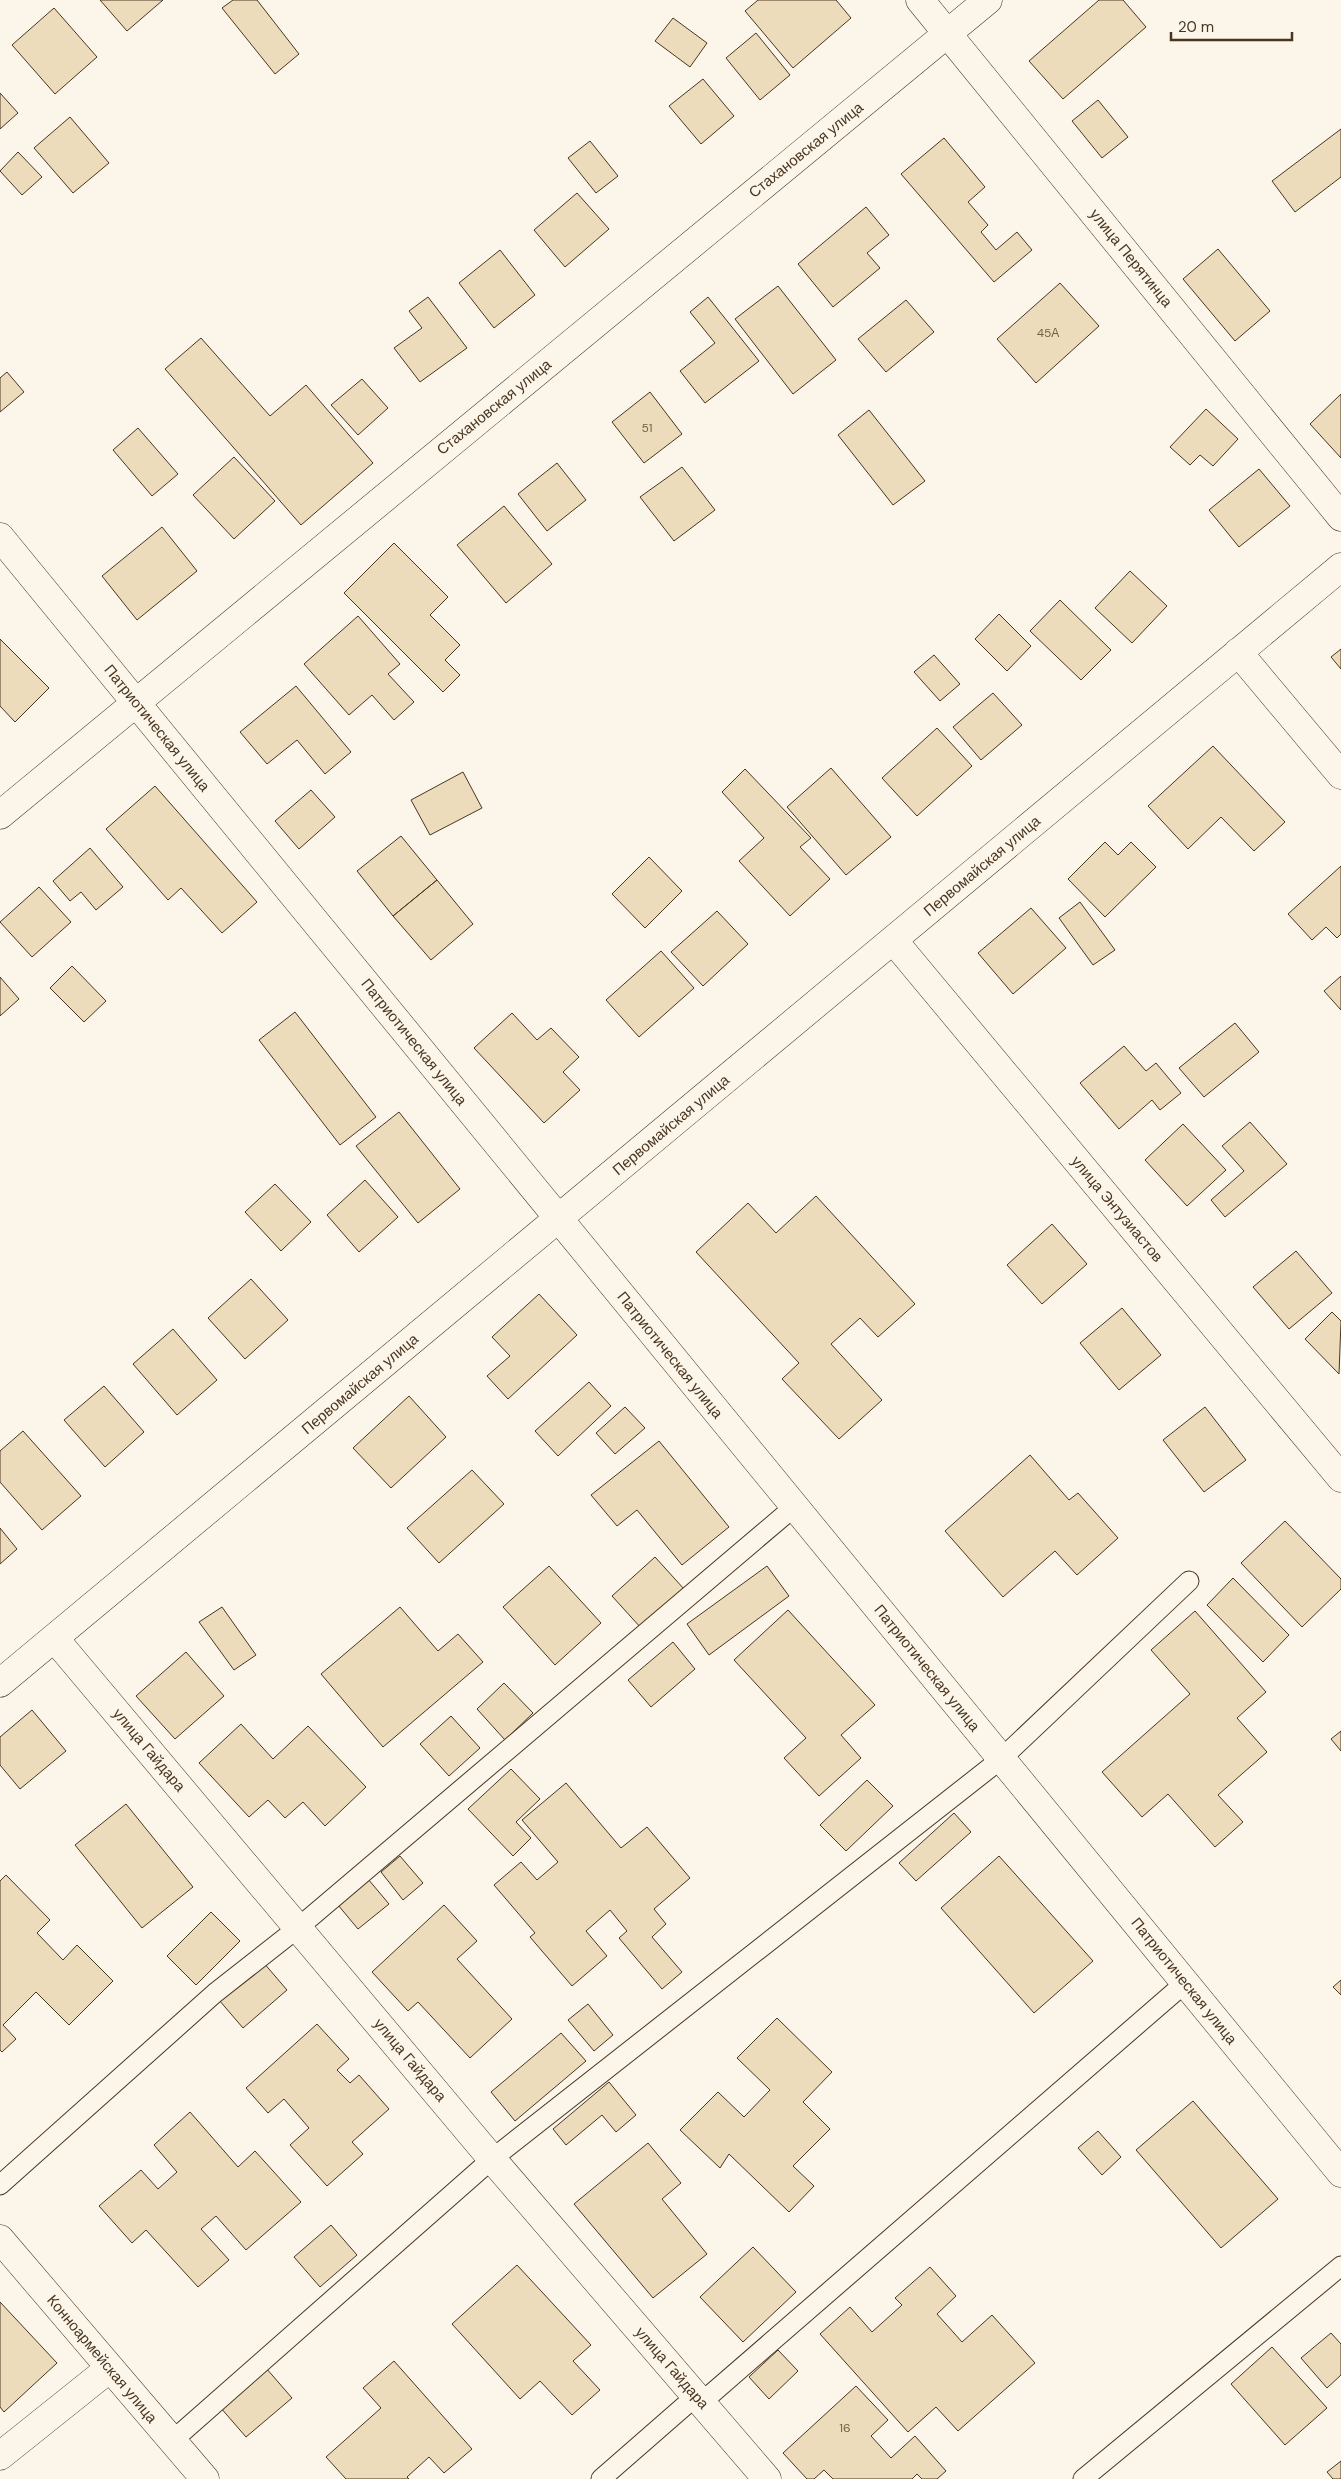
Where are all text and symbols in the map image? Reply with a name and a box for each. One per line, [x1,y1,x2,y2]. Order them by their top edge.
scale bar [1171,10,1292,42]
text: 20 m [1178,17,1214,37]
street label: Стахановская улица [745,97,868,202]
street label: улица Перятинца [1085,205,1177,312]
house number: 45А [1037,325,1059,341]
street label: Стахановская улица [433,354,556,459]
house number: 51 [641,420,653,436]
street label: Патриотическая улица [100,660,215,796]
street label: Первомайская улица [919,811,1045,921]
street label: Патриотическая улица [357,974,472,1110]
street label: Первомайская улица [608,1070,734,1180]
street label: улица Энтузиастов [1067,1152,1167,1266]
street label: Патриотическая улица [613,1287,728,1423]
street label: Первомайская улица [297,1329,423,1439]
street label: Патриотическая улица [870,1600,985,1736]
street label: улица Гайдара [108,1704,190,1796]
street label: Патриотическая улица [1127,1913,1242,2049]
street label: улица Гайдара [369,2014,451,2106]
street label: Конноармейская улица [42,2291,162,2428]
street label: улица Гайдара [631,2323,714,2414]
house number: 16 [839,2420,851,2436]

